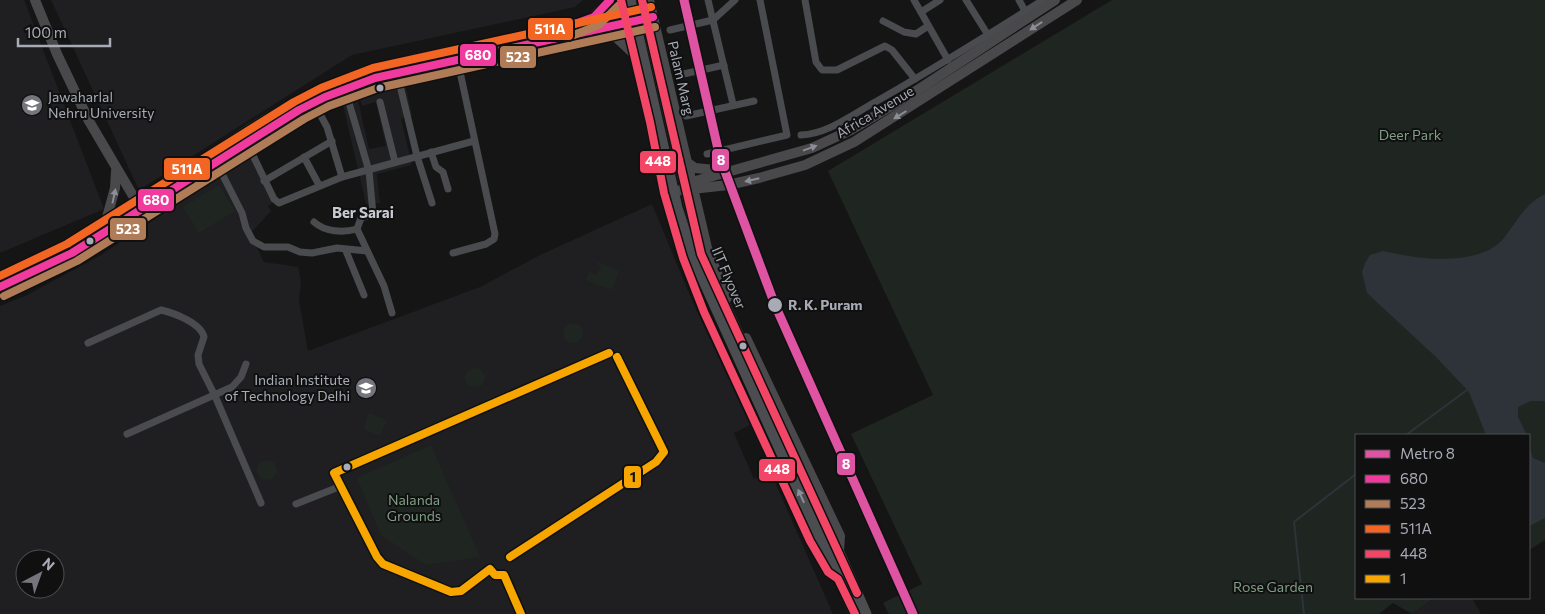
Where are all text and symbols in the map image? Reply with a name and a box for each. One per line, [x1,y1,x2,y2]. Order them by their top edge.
scale bar [18,15,110,47]
line badge: 511A [527,17,574,41]
text: 511A [535,20,565,37]
one-way arrow [1029,22,1043,31]
text: 100 m [25,23,67,41]
street label: Palam Marg [665,39,698,117]
line badge: 680 [459,43,497,67]
line badge: 523 [499,45,537,69]
text: 680 [465,46,491,63]
text: 523 [506,48,530,65]
street label: Africa Avenue [833,82,917,141]
unlabelled marker [375,83,385,93]
place label: Jawaharlal Nehru University [48,88,155,121]
school or university icon: Jawaharlal Nehru University [20,93,44,117]
one-way arrow [893,110,906,119]
park label: Deer Park [1379,126,1442,143]
one-way arrow [803,144,818,152]
line badge: 8 [711,148,730,172]
line badge: 448 [639,150,677,174]
text: 8 [717,151,726,168]
text: 448 [645,152,671,169]
line badge: 511A [163,157,211,181]
text: 511A [172,160,202,177]
one-way arrow [745,176,760,184]
one-way arrow [110,188,118,204]
line badge: 680 [137,188,175,212]
text: 680 [143,191,169,208]
district label: Ber Sarai [332,203,394,221]
line badge: 523 [109,217,147,241]
text: 523 [116,220,140,237]
unlabelled marker [85,236,95,246]
street label: IIT Flyover [709,244,750,312]
marker: R. K. Puram [766,296,784,314]
place label: R. K. Puram [788,296,863,313]
unlabelled marker [738,341,748,351]
place label: Indian Institute of Technology Delhi [225,371,350,404]
school or university icon: Indian Institute of Technology Delhi [354,376,378,400]
legend [1355,434,1530,599]
text: Metro 8 [1400,444,1455,462]
line badge: 8 [836,452,856,476]
text: 8 [842,455,851,472]
line badge: 448 [758,458,796,482]
text: 448 [764,460,790,477]
unlabelled marker [342,462,352,472]
line badge: 1 [623,465,642,489]
text: 1 [630,468,636,485]
text: 680 [1400,469,1428,487]
one-way arrow [796,489,804,503]
park label: Nalanda Grounds [387,491,441,524]
text: 523 [1400,494,1426,512]
text: 511A [1400,519,1432,537]
text: 448 [1400,544,1427,562]
north arrow [15,549,65,599]
text: N [39,554,58,574]
text: 1 [1400,569,1406,587]
park label: Rose Garden [1233,578,1313,595]

